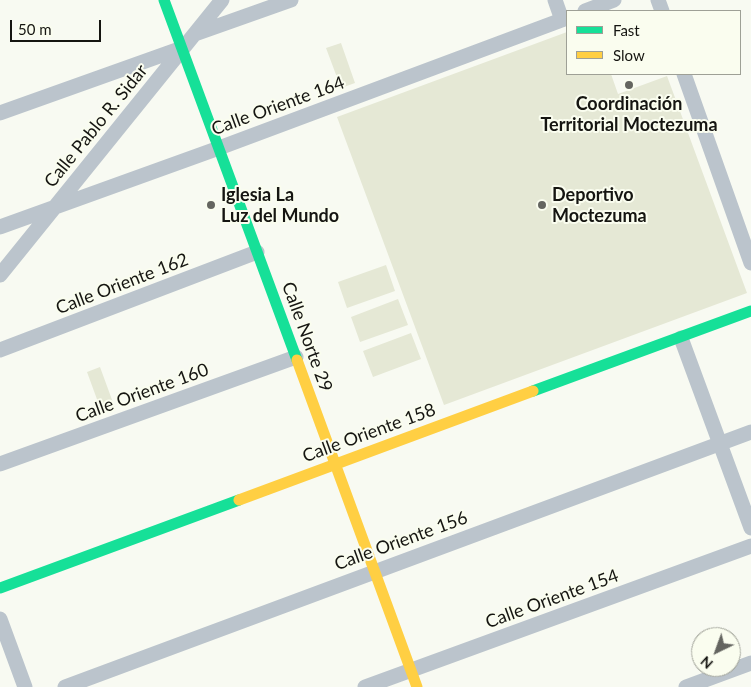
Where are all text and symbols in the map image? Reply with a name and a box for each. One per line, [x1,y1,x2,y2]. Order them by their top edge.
scale bar [12,10,104,42]
legend [566,10,741,75]
text: 50 m [18,20,52,38]
text: Fast [613,21,640,39]
text: Slow [613,46,645,64]
street label: Calle Pablo R. Sidar [40,60,152,192]
street label: Calle Oriente 164 [209,72,347,140]
marker: Coordinación Territorial Moctezuma [623,79,635,91]
place label: Coordinación Territorial Moctezuma [540,93,718,136]
place label: Iglesia La Luz del Mundo [221,184,339,226]
place label: Deportivo Moctezuma [552,184,647,226]
marker: Iglesia La Luz del Mundo [205,199,217,211]
marker: Deportivo Moctezuma [536,199,548,211]
street label: Calle Oriente 162 [53,249,191,319]
street label: Calle Norte 29 [277,279,337,395]
street label: Calle Oriente 160 [73,359,211,427]
street label: Calle Oriente 158 [300,399,438,467]
street label: Calle Oriente 156 [332,507,470,575]
street label: Calle Oriente 154 [483,565,621,633]
north arrow [691,627,741,677]
text: N [697,653,716,673]

